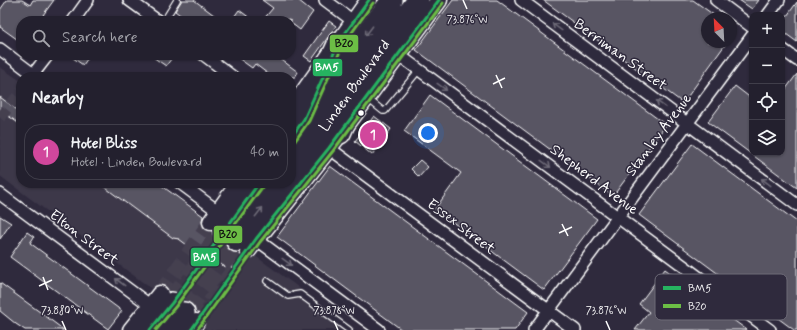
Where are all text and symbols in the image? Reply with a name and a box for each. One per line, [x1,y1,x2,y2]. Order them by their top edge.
north arrow [701,12,737,48]
map controls [749,12,785,156]
button: + [749,12,785,48]
text: 73.876°W [447,13,487,27]
street label: Berriman Street [569,14,671,96]
search box [16,16,296,60]
one-way arrow [551,23,562,31]
one-way arrow [365,26,373,37]
icon: search [30,27,52,49]
text: Search here [62,28,138,48]
line badge: B20 [329,34,359,53]
street label: Linden Boulevard [315,36,395,136]
text: B20 [335,37,353,51]
button: − [749,48,785,84]
line badge: BM5 [312,58,343,77]
text: BM5 [315,61,339,75]
one-way arrow [436,82,447,91]
button: locate [749,84,785,120]
text: Nearby [32,87,84,109]
street label: Stanley Avenue [621,89,697,181]
one-way arrow [656,100,667,108]
unlabelled marker [356,108,366,118]
pin: 1 [360,120,386,150]
button: layers [749,120,785,156]
your location [418,123,438,143]
text: Hotel Bliss [71,134,137,154]
street label: Shepherd Avenue [546,140,642,220]
text: 1 [43,144,49,161]
text: 40 m [250,144,279,161]
text: Hotel · Linden Boulevard [71,154,202,171]
one-way arrow [540,160,551,168]
one-way arrow [760,177,771,186]
street label: Essex Street [423,195,500,260]
street label: Elton Street [45,205,123,271]
one-way arrow [255,206,263,217]
line badge: B20 [213,225,243,244]
text: B20 [219,228,237,242]
line badge: BM5 [190,247,220,267]
text: BM5 [193,251,217,265]
one-way arrow [281,258,292,266]
legend [655,274,787,320]
one-way arrow [114,278,125,287]
text: BM5 [688,282,712,296]
text: B20 [688,300,707,314]
text: 73.880°W [41,304,83,318]
text: 73.878°W [313,304,355,318]
text: 73.876°W [586,304,626,318]

